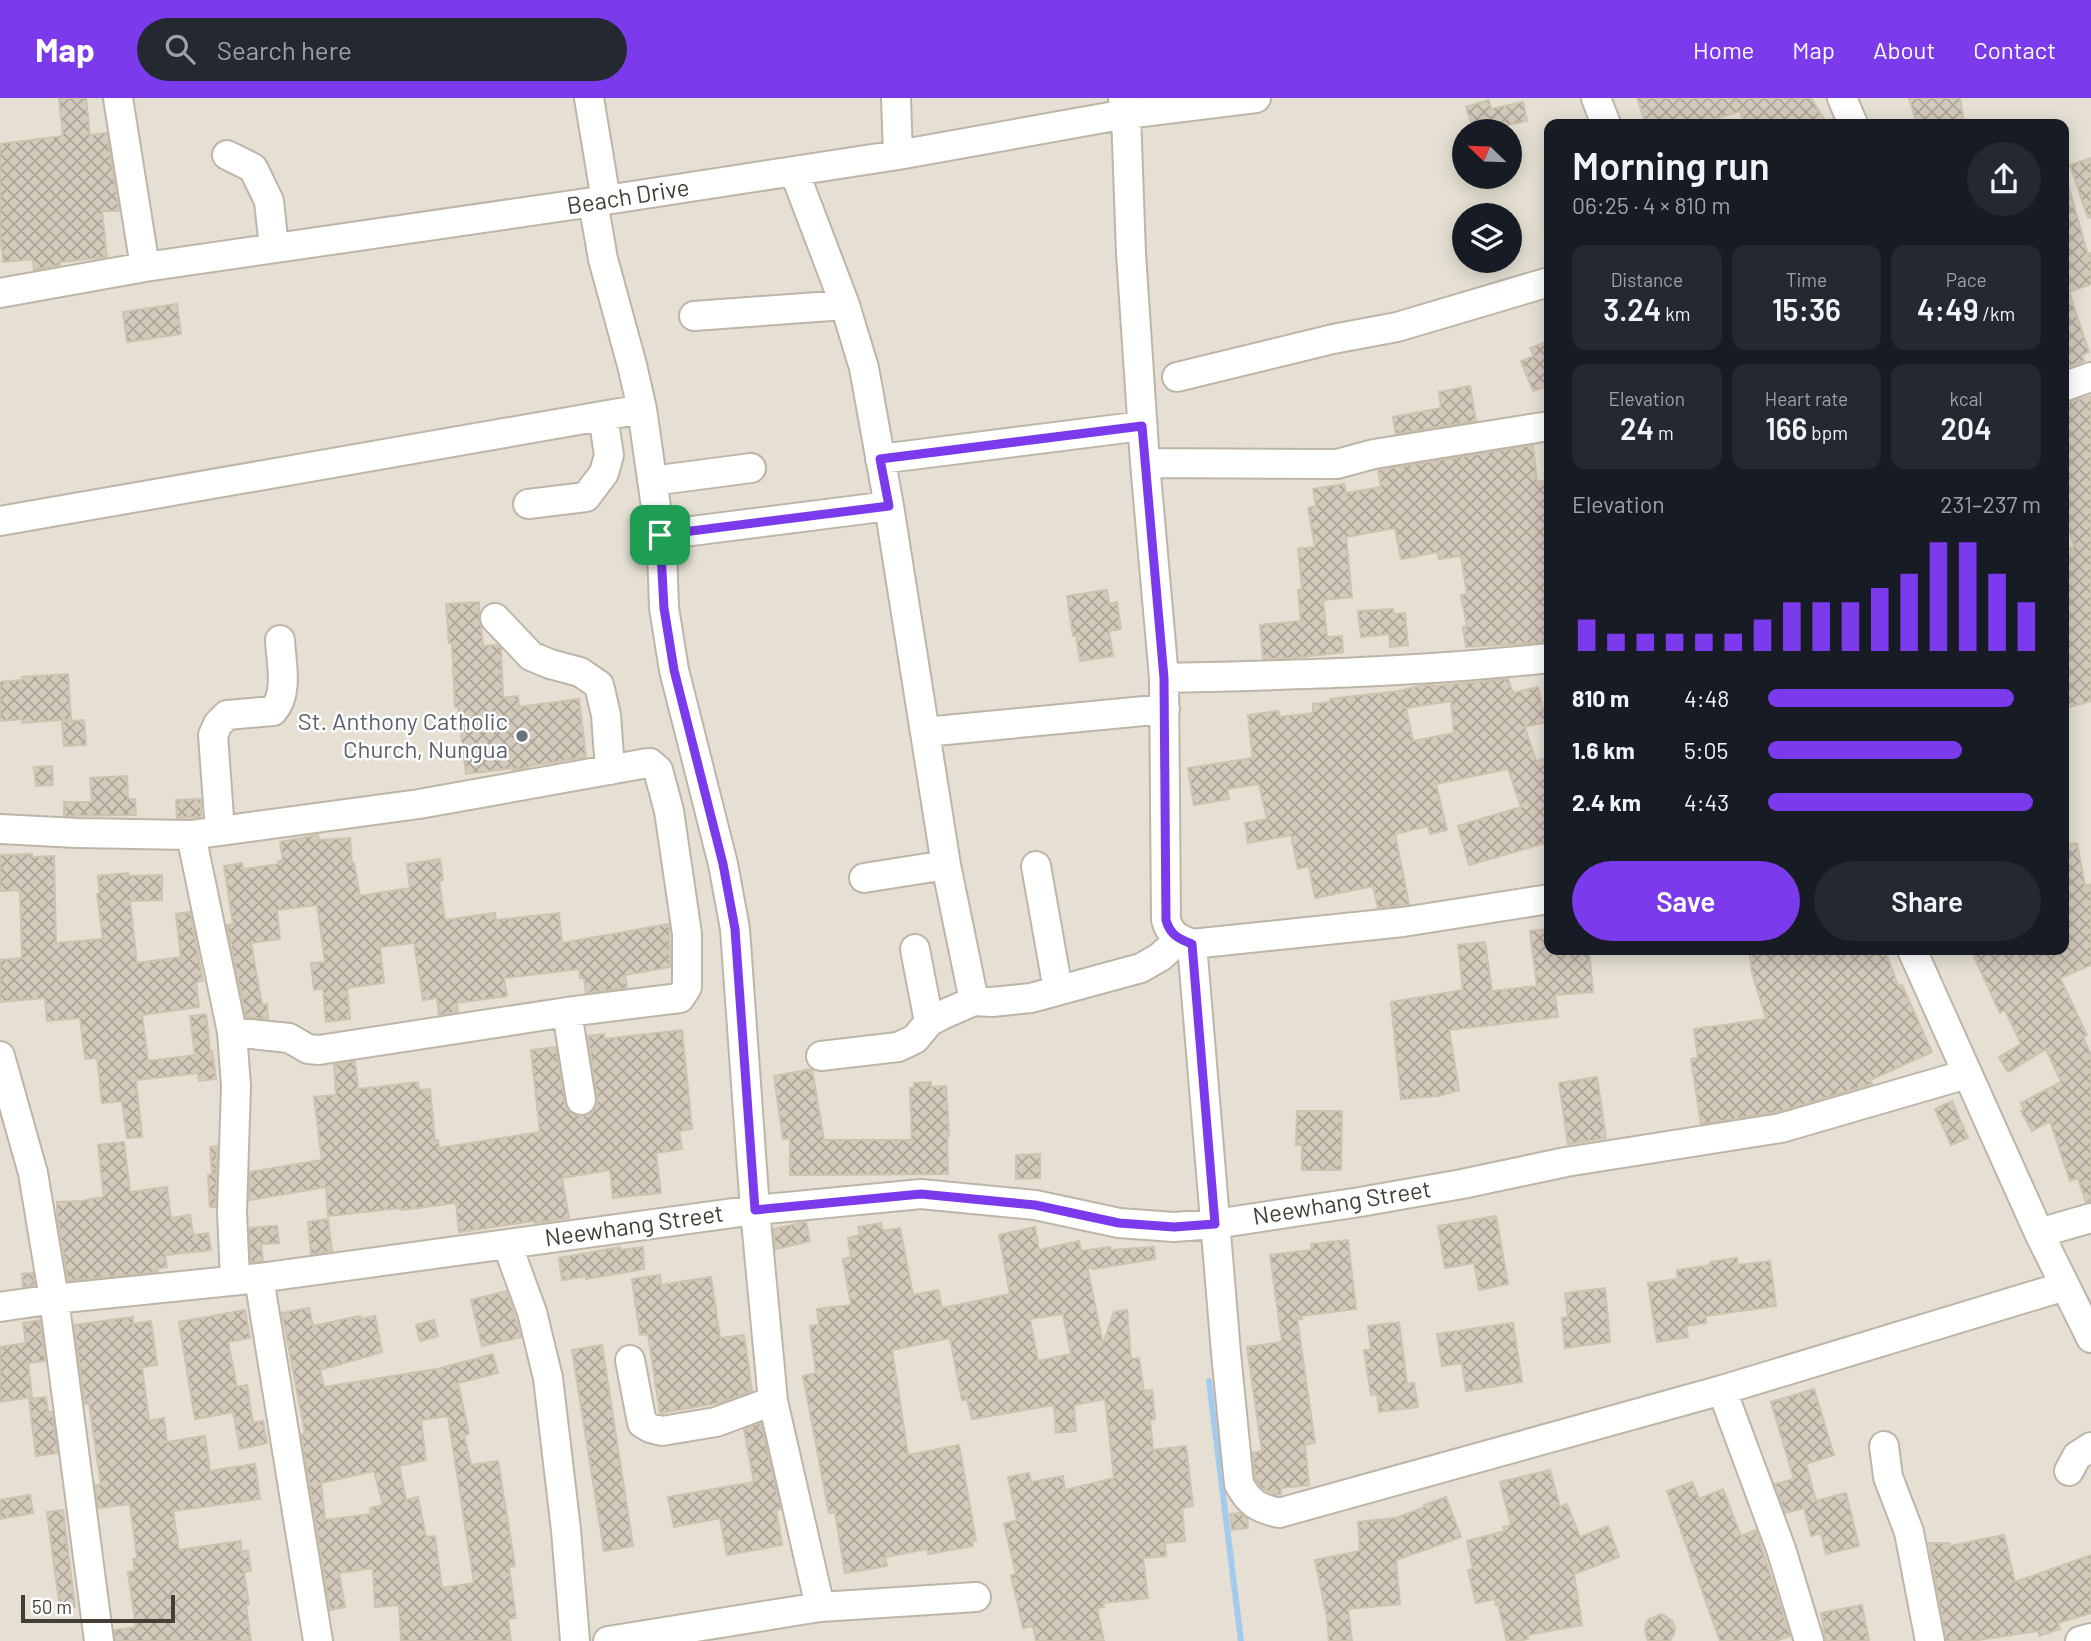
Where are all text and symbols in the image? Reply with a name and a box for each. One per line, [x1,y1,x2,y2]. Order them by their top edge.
search box [137,18,627,81]
text: Map [35,29,95,69]
icon: search [161,30,199,68]
text: Search here [217,34,352,65]
text: Home [1693,35,1754,64]
text: Map [1792,35,1835,64]
text: About [1873,35,1935,64]
text: Contact [1973,35,2056,64]
north arrow [1452,119,1522,189]
map controls [1452,119,1522,273]
text: Morning run [1572,142,1770,188]
button: share [1967,142,2041,216]
street label: Beach Drive [564,172,691,220]
text: 06:25 · 4 × 810 m [1572,191,1730,219]
button: layers [1452,203,1522,273]
text: Distance [1611,268,1683,291]
text: Time [1786,268,1827,291]
text: Pace [1946,268,1987,291]
text: 3.24 [1603,291,1661,327]
text: 15:36 [1772,291,1841,327]
text: 4:49 [1917,291,1979,327]
text: km [1661,302,1690,325]
text: /km [1979,302,2015,325]
text: Elevation [1609,387,1685,410]
text: Heart rate [1765,387,1848,410]
text: kcal [1950,387,1983,410]
text: 24 [1620,410,1654,446]
text: 166 [1765,410,1807,446]
text: 204 [1941,410,1992,446]
text: m [1654,421,1674,444]
text: bpm [1807,421,1848,444]
text: Elevation [1572,490,1665,518]
text: 231–237 m [1940,490,2041,518]
pin [630,505,690,565]
icon: arrive [641,516,679,554]
text: 810 m [1572,684,1629,712]
text: 4:48 [1684,684,1729,712]
place label: St. Anthony Catholic Church, Nungua [298,706,508,763]
marker: St. Anthony Catholic Church, Nungua [514,728,530,744]
text: 1.6 km [1572,736,1635,764]
text: 5:05 [1684,736,1728,764]
text: 2.4 km [1572,788,1641,816]
text: 4:43 [1684,788,1729,816]
button: Save [1572,861,1800,941]
button: Share [1814,861,2041,941]
street label: Neewhang Street [1251,1173,1433,1230]
street label: Neewhang Street [543,1198,725,1251]
scale bar [21,1592,175,1624]
text: 50 m [32,1595,72,1618]

